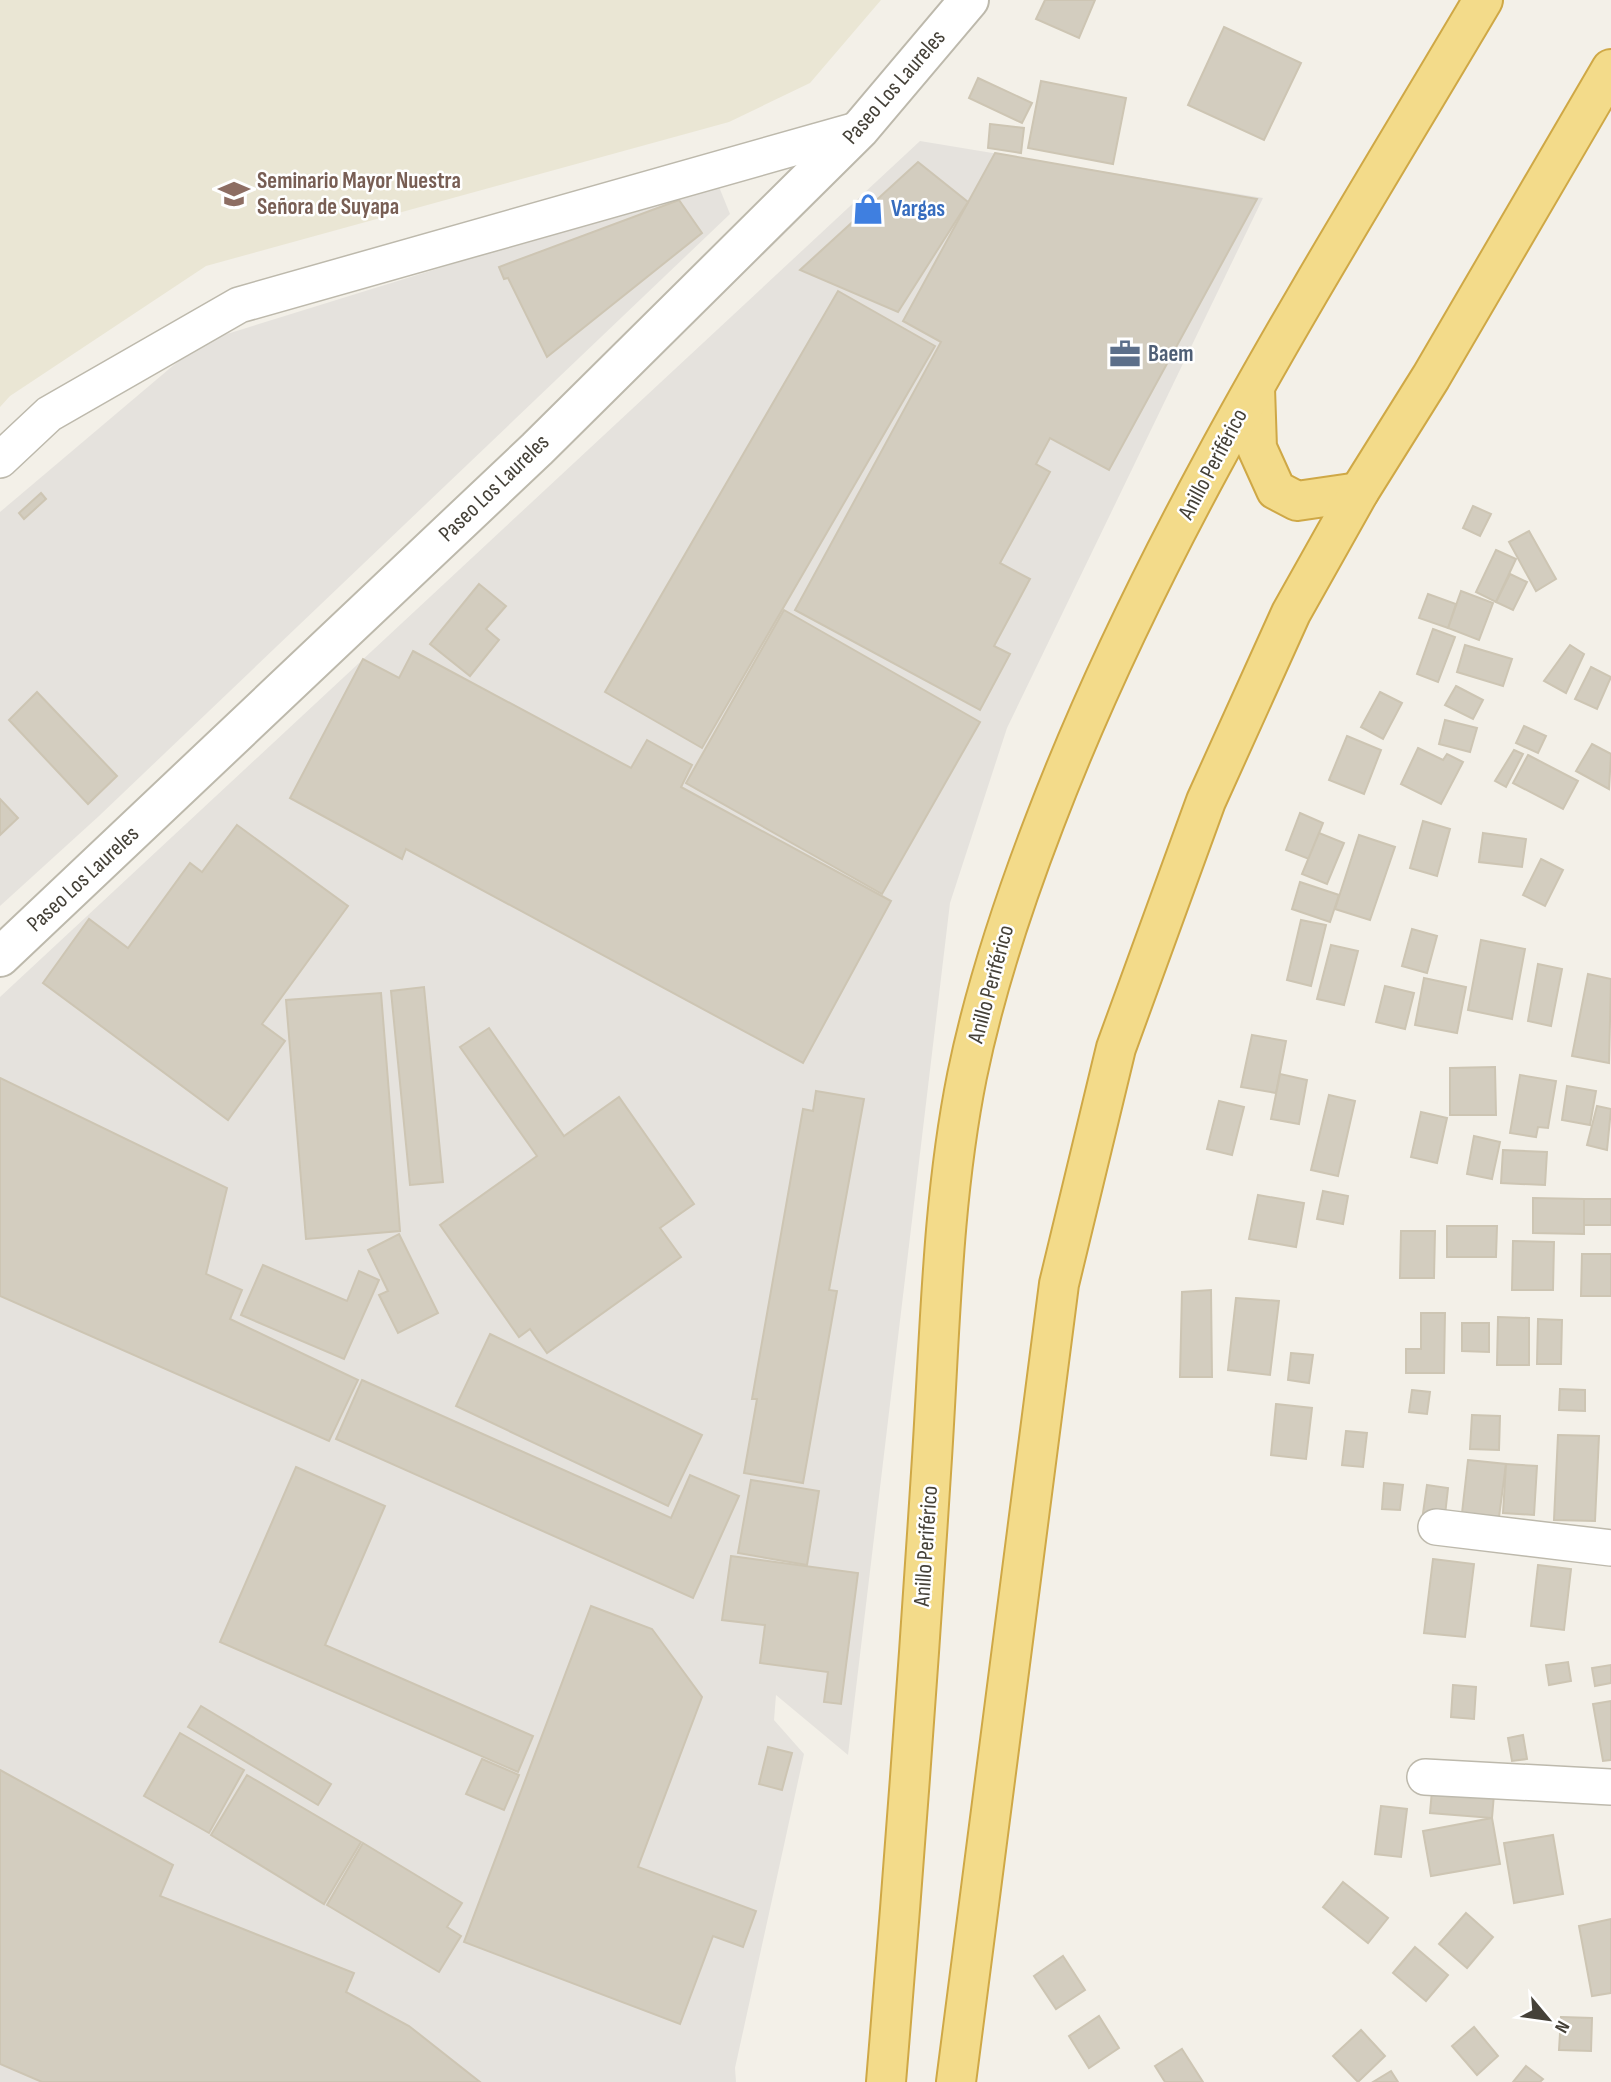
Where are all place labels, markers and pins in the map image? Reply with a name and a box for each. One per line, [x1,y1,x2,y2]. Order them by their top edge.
place label: Seminario Mayor Nuestra Señora de Suyapa [257,167,461,221]
school or university icon: Seminario Mayor Nuestra Señora de Suyapa [217,177,251,211]
shop icon: Vargas [851,192,885,226]
place label: Vargas [891,195,945,223]
office icon: Baem [1108,337,1142,371]
place label: Baem [1148,340,1194,368]

